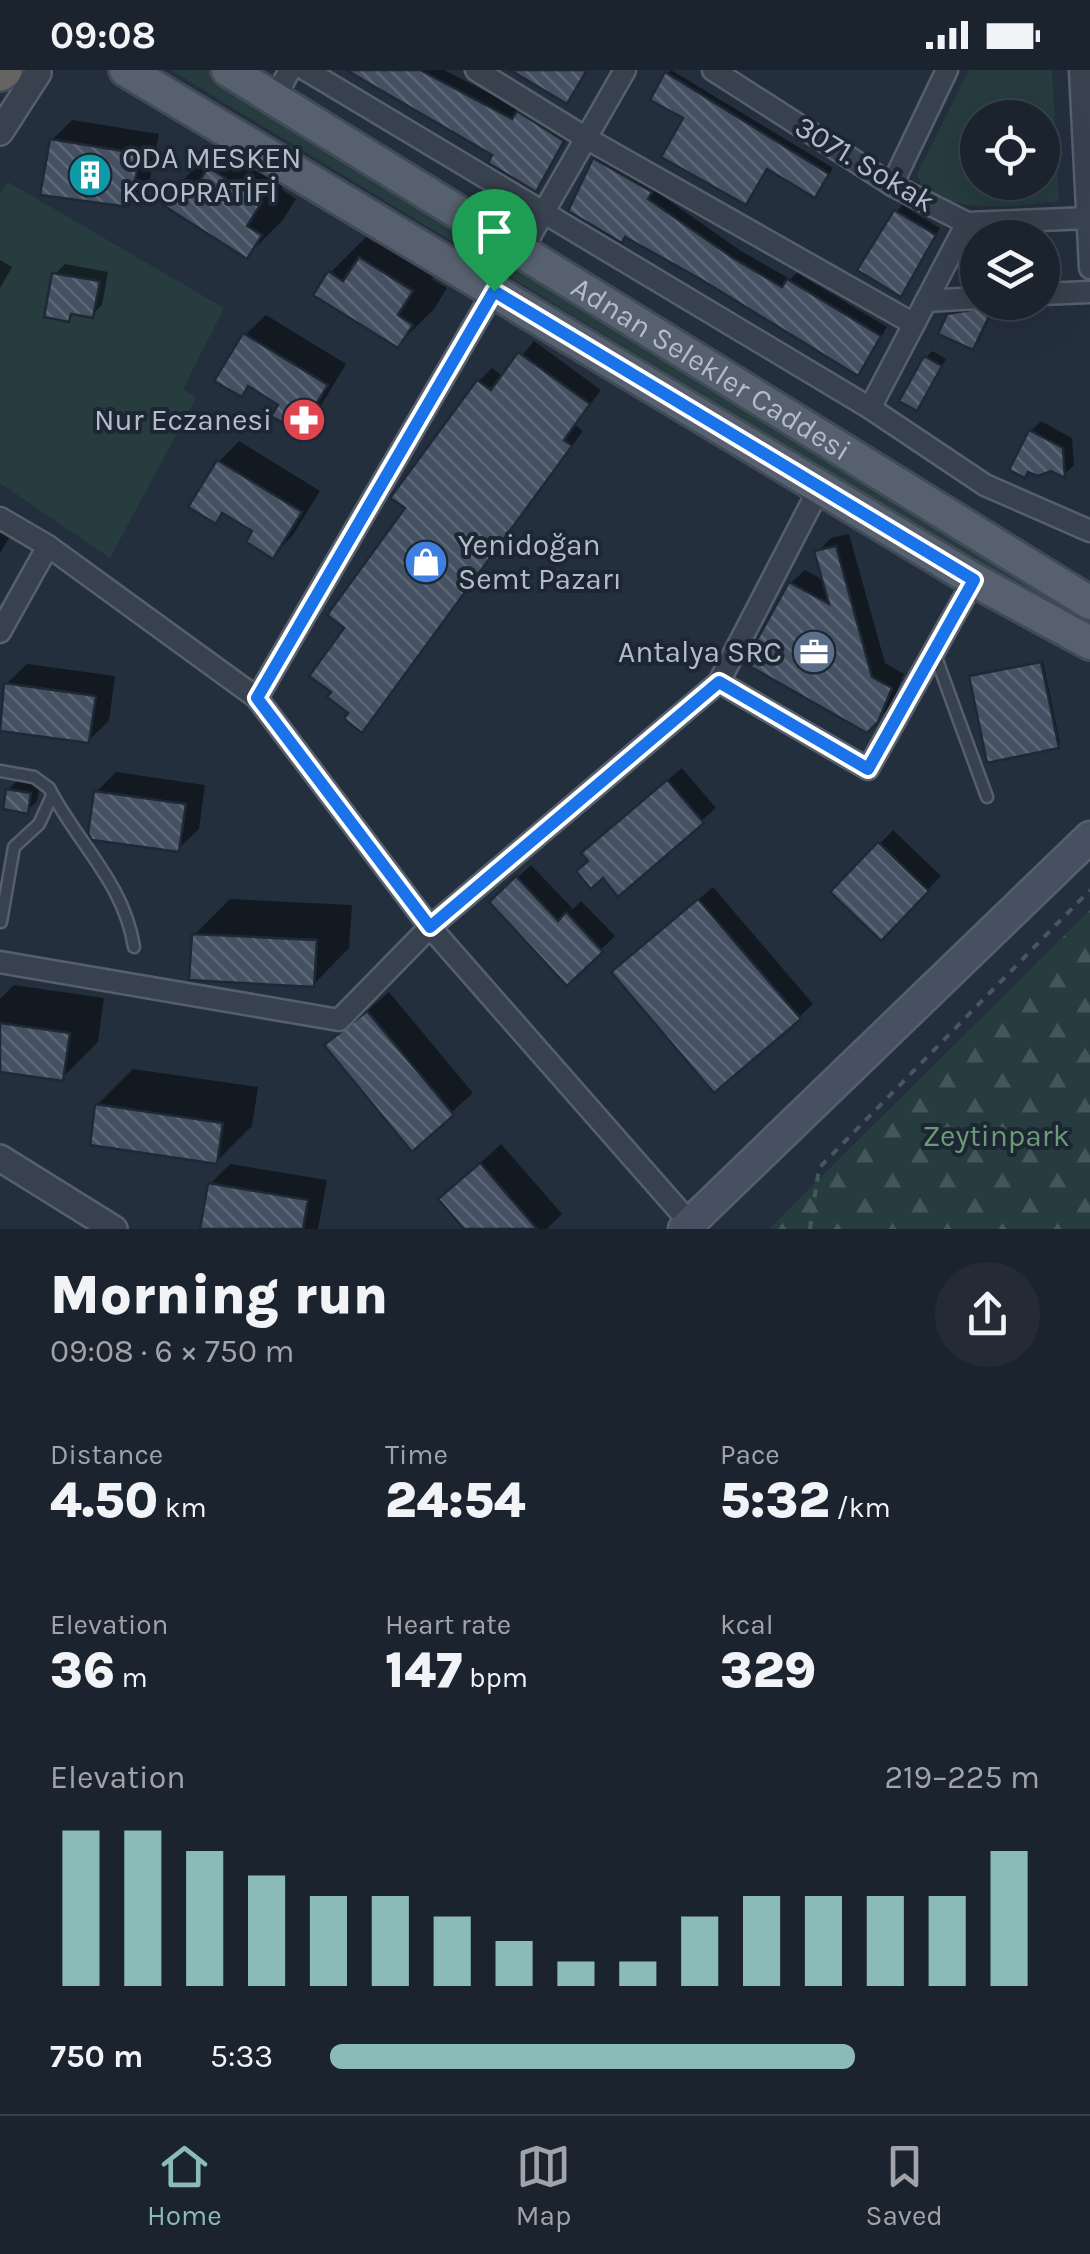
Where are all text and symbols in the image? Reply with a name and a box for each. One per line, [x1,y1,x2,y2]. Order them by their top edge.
text: 09:08 [50,13,156,58]
map controls [960,100,1060,320]
button: locate [960,100,1060,200]
street label: 3071. Sokak [789,108,941,220]
place label: ODA MESKEN KOOPRATİFİ [122,140,302,210]
building icon: ODA MESKEN KOOPRATİFİ [67,152,113,198]
pin [452,189,537,292]
icon: arrive [467,204,522,259]
button: layers [960,220,1060,320]
street label: Adnan Selekler Caddesi [565,269,857,469]
pharmacy icon: Nur Eczanesi [281,397,327,443]
place label: Nur Eczanesi [94,402,272,438]
place label: Yenidoğan Semt Pazarı [458,527,622,597]
shop icon: Yenidoğan Semt Pazarı [403,539,449,585]
office icon: Antalya SRC [791,629,837,675]
place label: Antalya SRC [618,634,782,670]
park label: Zeytinpark [922,1118,1070,1154]
button: share [935,1262,1040,1367]
text: Morning run [50,1263,388,1327]
text: 09:08 · 6 × 750 m [50,1333,294,1370]
text: Distance [50,1438,163,1471]
text: Time [385,1438,448,1471]
text: Pace [720,1438,780,1471]
text: 4.50 [50,1471,158,1530]
text: 24:54 [385,1471,526,1530]
text: 5:32 [720,1471,830,1530]
text: km [158,1491,207,1524]
text: /km [830,1491,891,1524]
text: Elevation [50,1608,169,1641]
text: Heart rate [385,1608,511,1641]
text: kcal [720,1608,773,1641]
text: 36 [50,1641,115,1700]
text: 147 [385,1641,462,1700]
text: 329 [720,1641,816,1700]
text: m [115,1661,148,1694]
text: bpm [462,1661,528,1694]
text: Elevation [50,1759,185,1796]
text: 219–225 m [885,1759,1040,1796]
text: 750 m [50,2038,143,2075]
text: 5:33 [210,2038,273,2075]
tab: Home [147,2139,222,2232]
tab: Map [516,2139,571,2232]
tab: Saved [866,2139,943,2232]

